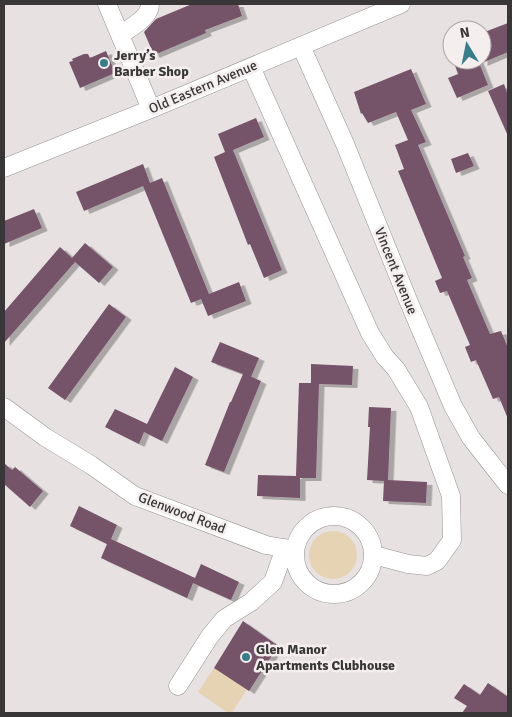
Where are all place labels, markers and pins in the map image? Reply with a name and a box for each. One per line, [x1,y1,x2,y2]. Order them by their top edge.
place label: Jerry’s Barber Shop [114,47,189,80]
marker: Jerry’s Barber Shop [98,57,110,69]
place label: Glen Manor Apartments Clubhouse [256,641,395,674]
marker: Glen Manor Apartments Clubhouse [240,651,252,663]

